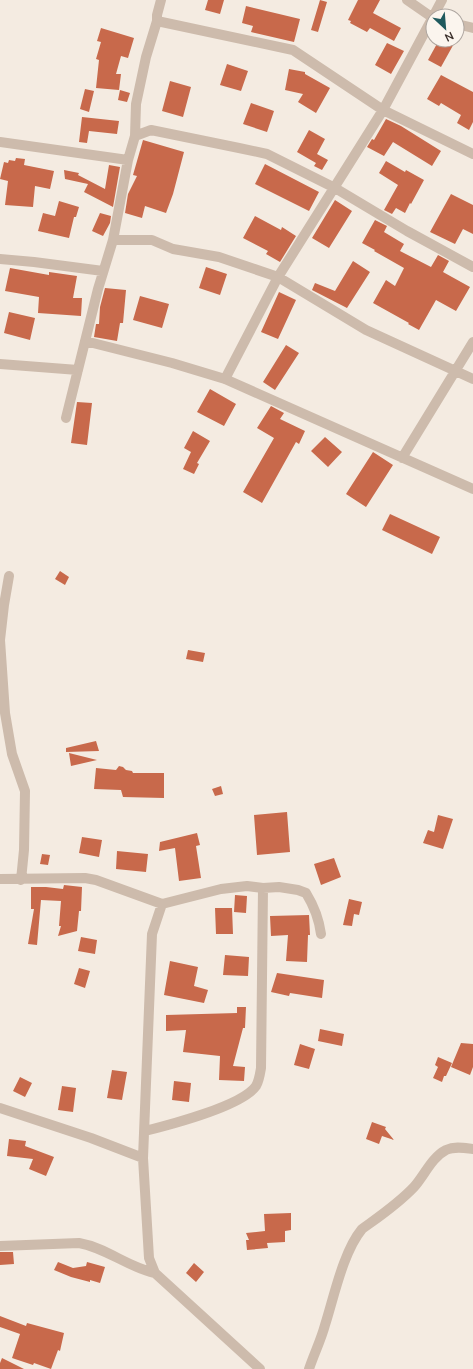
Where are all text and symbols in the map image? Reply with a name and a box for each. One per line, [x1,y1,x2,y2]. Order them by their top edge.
north arrow [425,8,465,48]
text: N [442,28,456,45]

